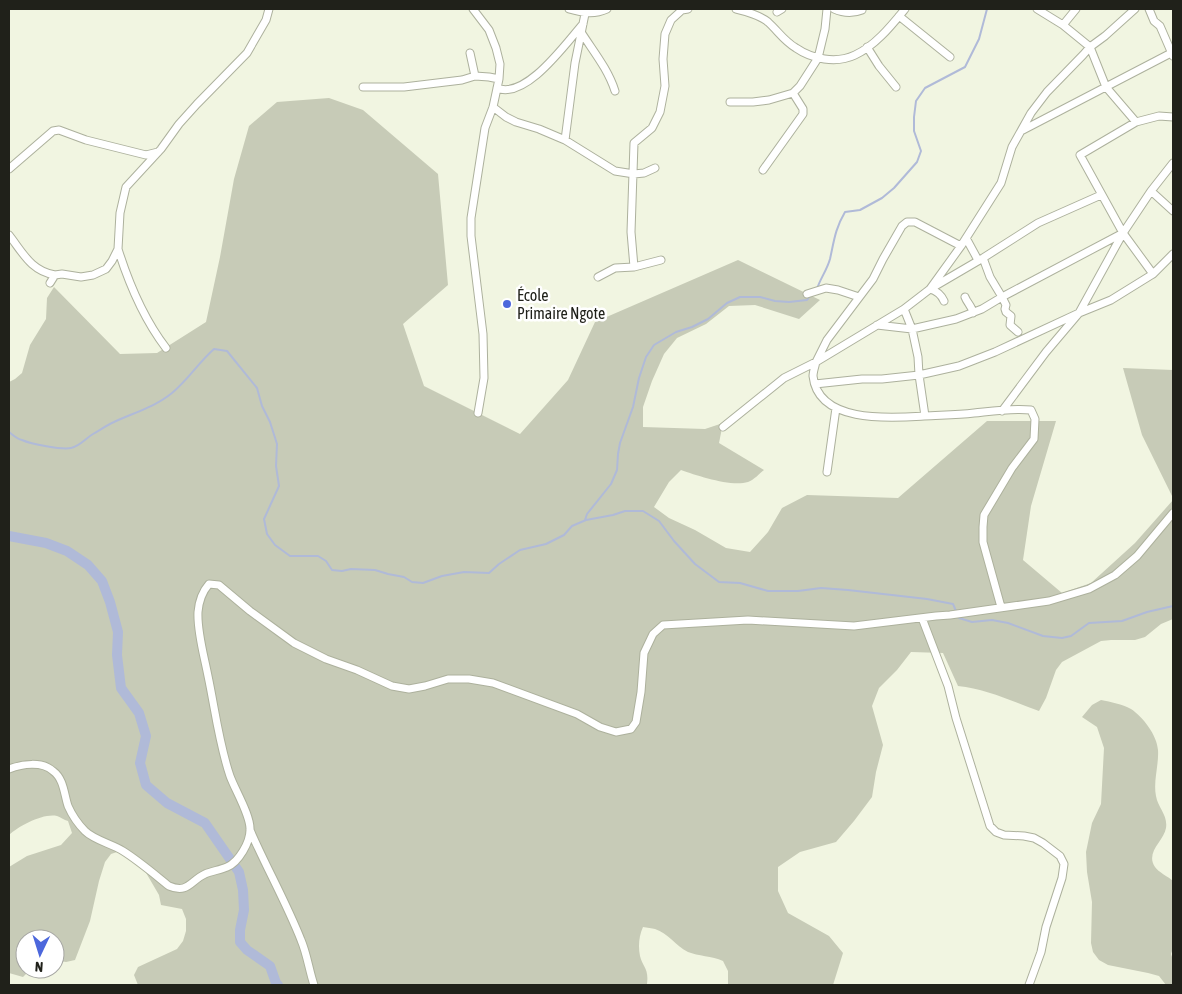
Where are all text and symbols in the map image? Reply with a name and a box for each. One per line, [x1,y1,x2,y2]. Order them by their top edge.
place label: École Primaire Ngote [517,286,605,323]
marker: École Primaire Ngote [501,298,513,310]
north arrow [15,929,65,979]
text: N [34,959,44,975]

